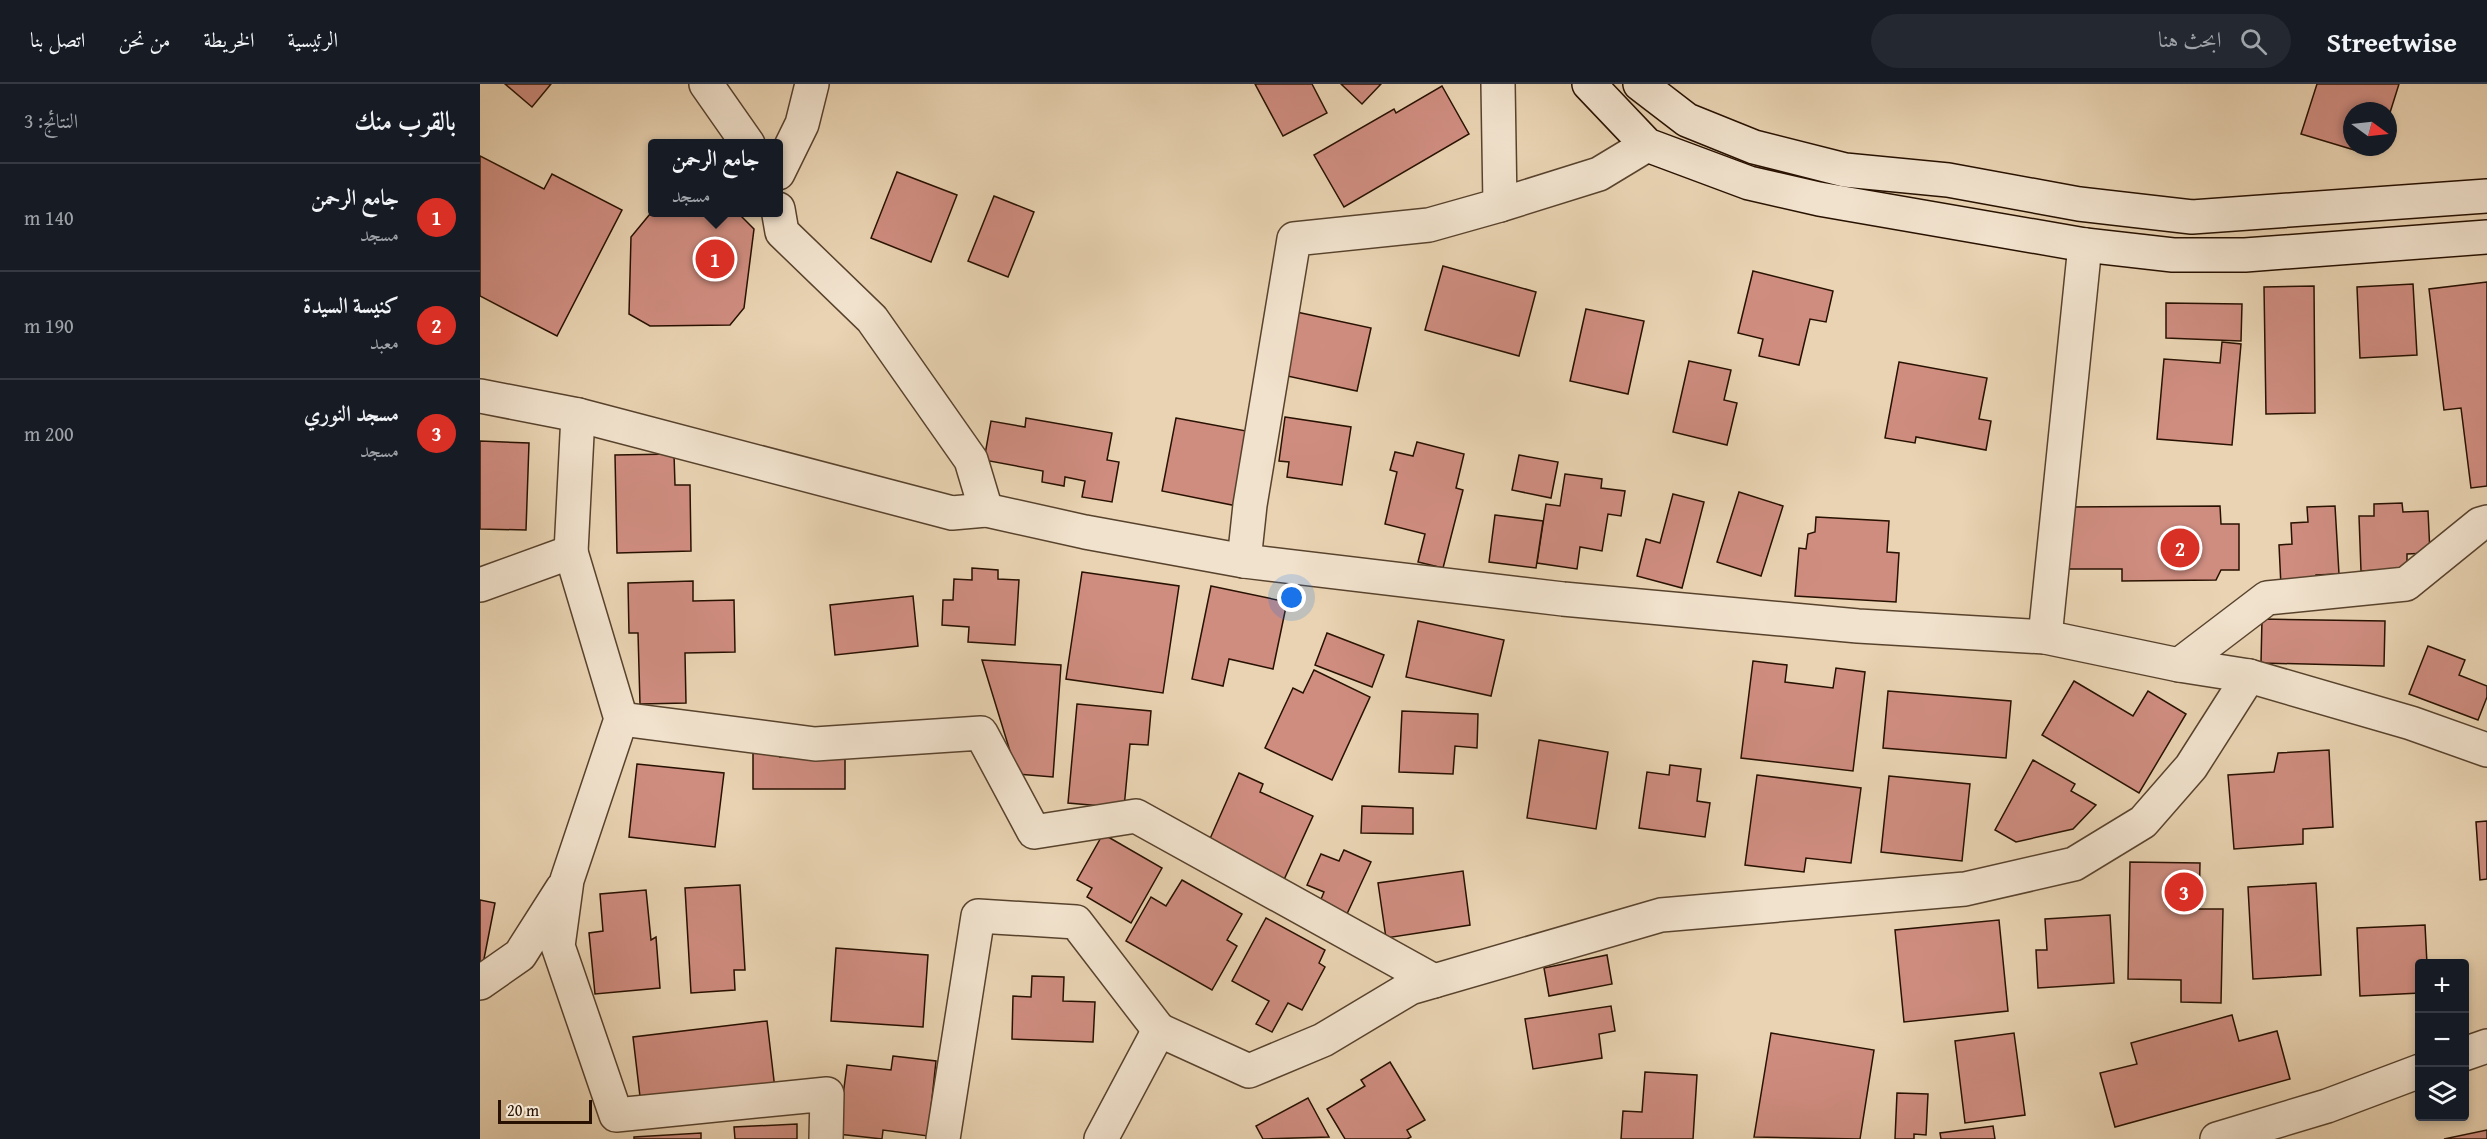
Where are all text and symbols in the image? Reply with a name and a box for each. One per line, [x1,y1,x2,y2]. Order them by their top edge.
search box [1871,14,2291,68]
text: Streetwise [2327,21,2457,62]
text: ابحث هنا [2158,23,2222,55]
text: اتصل بنا [30,24,85,55]
text: من نحن [118,24,171,55]
text: الخريطة [204,24,255,55]
text: الرئيسية [288,24,338,55]
icon: search [2237,25,2270,58]
text: بالقرب منك [354,101,456,140]
north arrow [2343,102,2397,156]
text: النتائج: 3 [24,106,78,135]
popup [648,139,783,217]
text: جامع الرحمن [671,142,760,174]
text: مسجد [671,180,711,209]
text: جامع الرحمن [311,181,399,213]
text: 140 m [24,203,74,232]
text: 1 [431,203,442,232]
text: مسجد [360,219,399,248]
pin: 1 [696,236,734,282]
text: كنيسة السيدة [303,289,399,321]
text: 190 m [24,311,74,340]
text: 2 [431,311,442,340]
text: معبد [370,327,399,356]
text: مسجد النوري [304,397,399,429]
text: 200 m [24,419,74,448]
text: 3 [431,419,442,448]
text: مسجد [360,435,399,464]
pin: 2 [2160,526,2200,570]
your location [1277,583,1306,612]
pin: 3 [2164,870,2204,914]
map controls [2415,959,2469,1121]
button: + [2415,959,2469,1013]
button: − [2415,1013,2469,1067]
button: layers [2415,1067,2469,1121]
scale bar [498,1097,592,1124]
text: 20 m [507,1098,539,1122]

